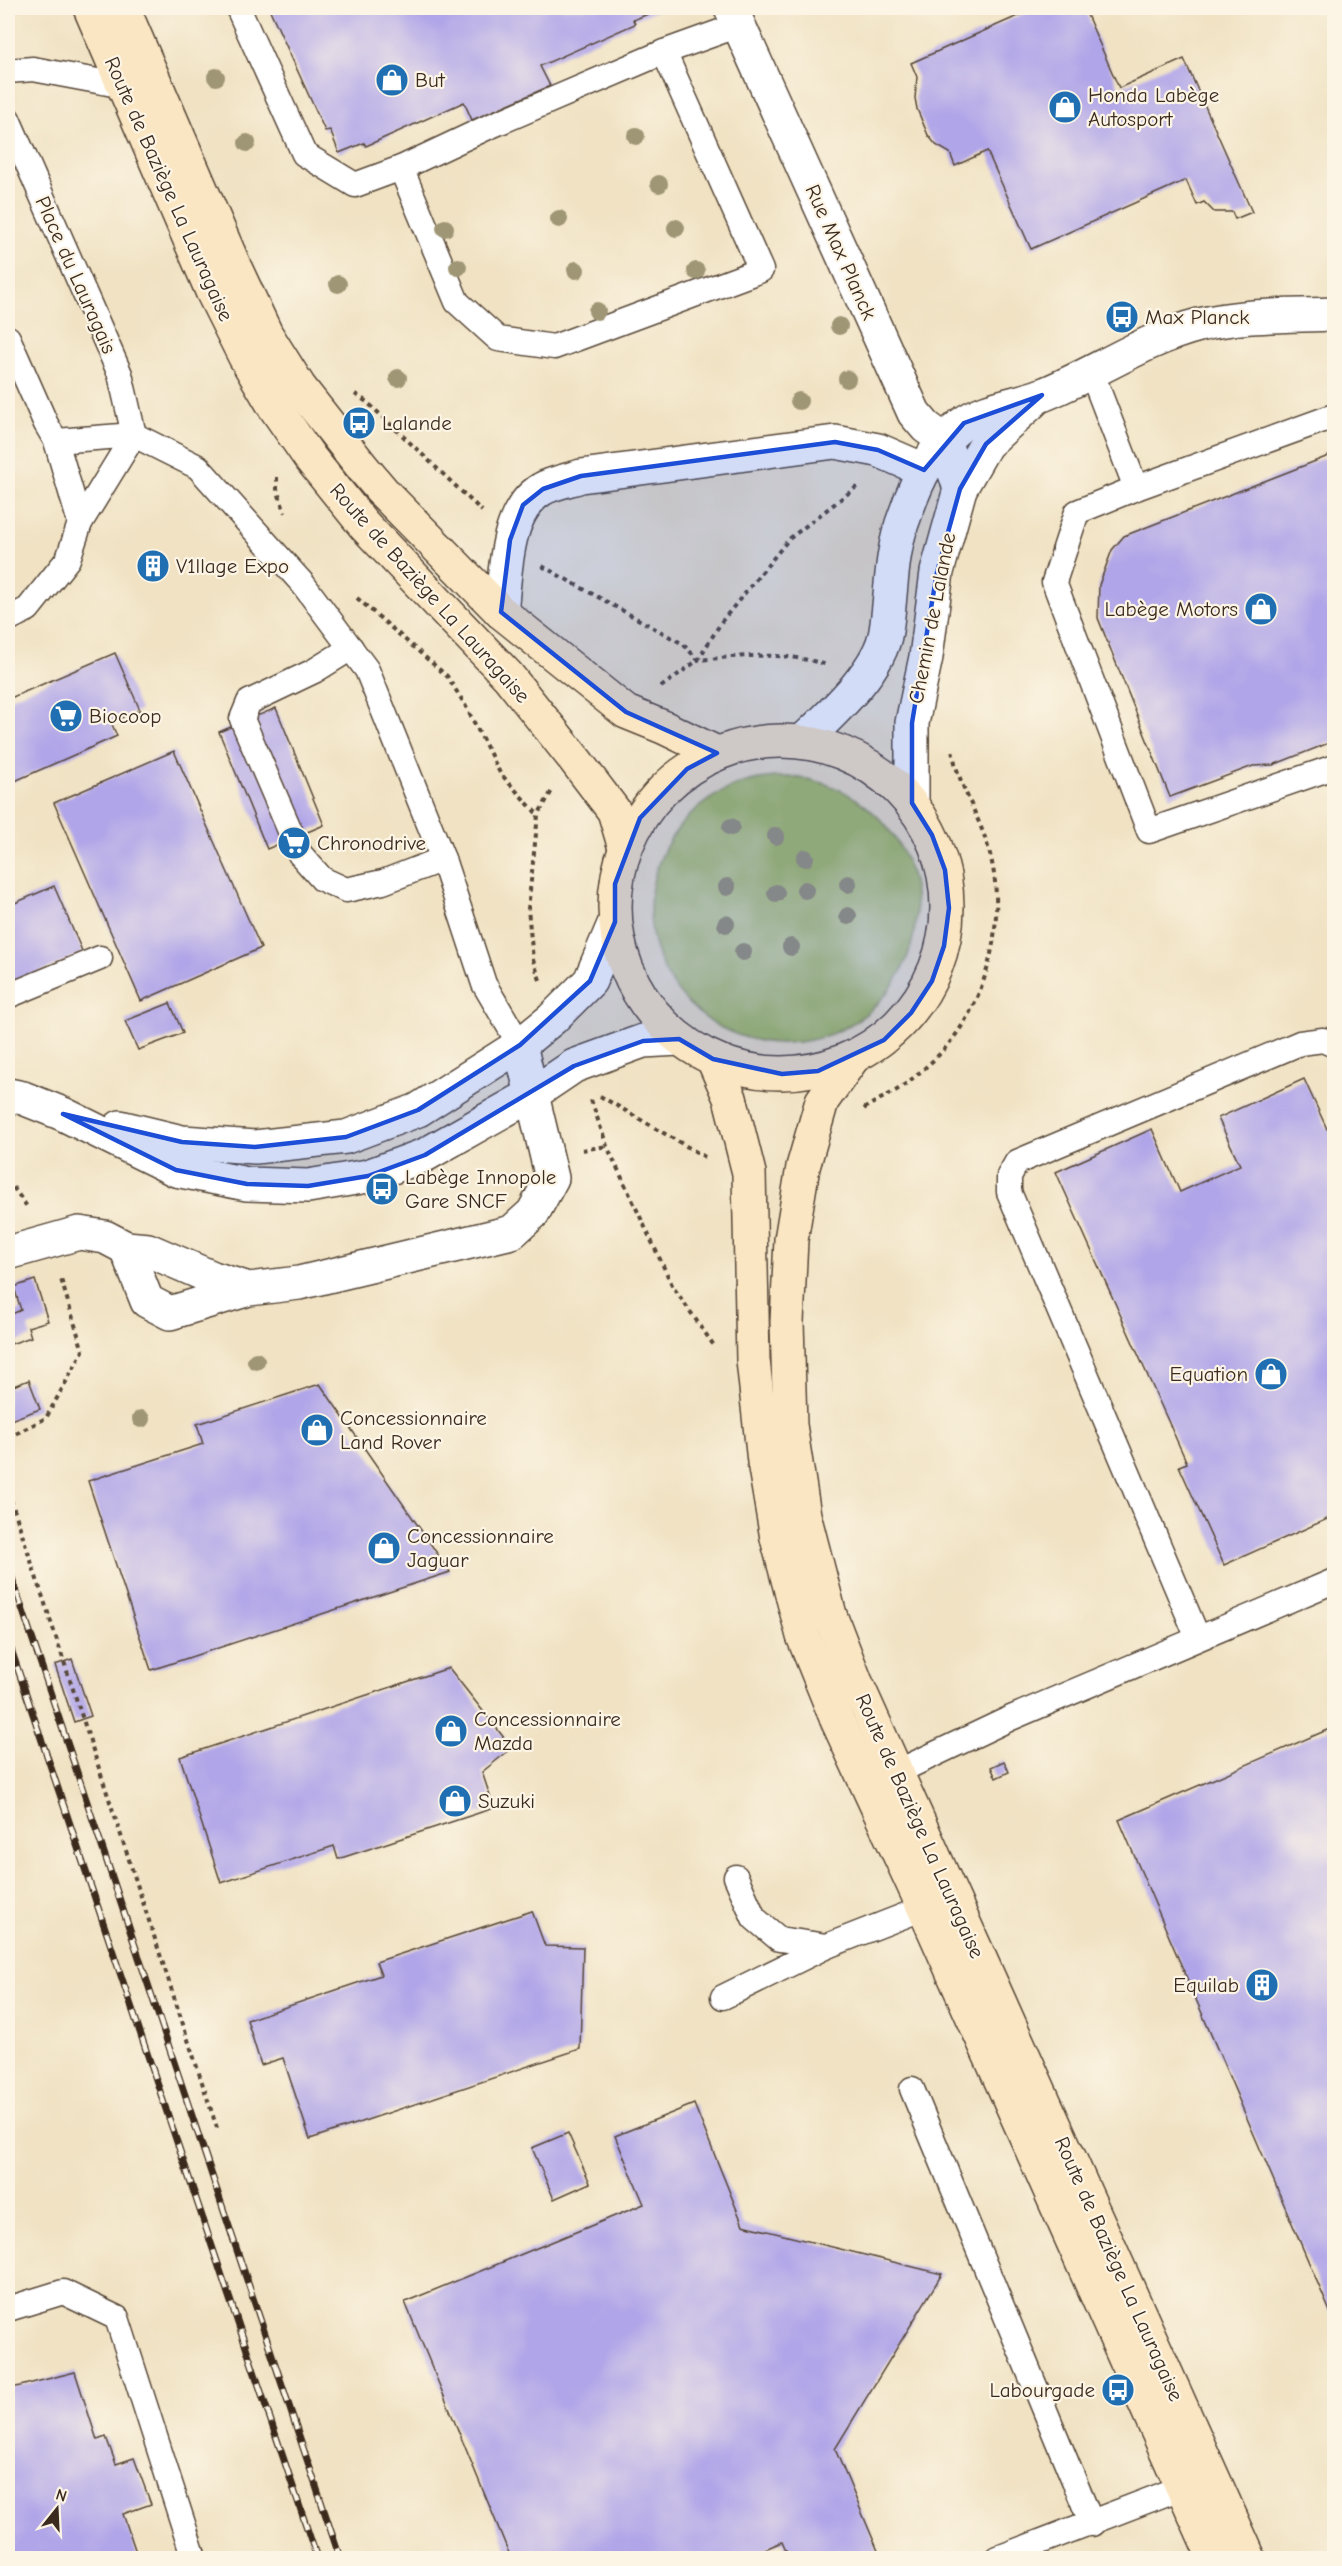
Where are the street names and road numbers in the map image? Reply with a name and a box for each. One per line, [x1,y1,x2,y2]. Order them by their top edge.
street label: Route de Baziège La Lauragaise [100,53,238,325]
street label: Rue Max Planck [800,181,882,323]
street label: Place du Lauragais [31,193,121,357]
street label: Route de Baziège La Lauragaise [325,478,535,708]
street label: Chemin de Lalande [904,530,960,706]
street label: Route de Baziège La Lauragaise [851,1690,989,1962]
street label: Route de Baziège La Lauragaise [1050,2133,1188,2405]

